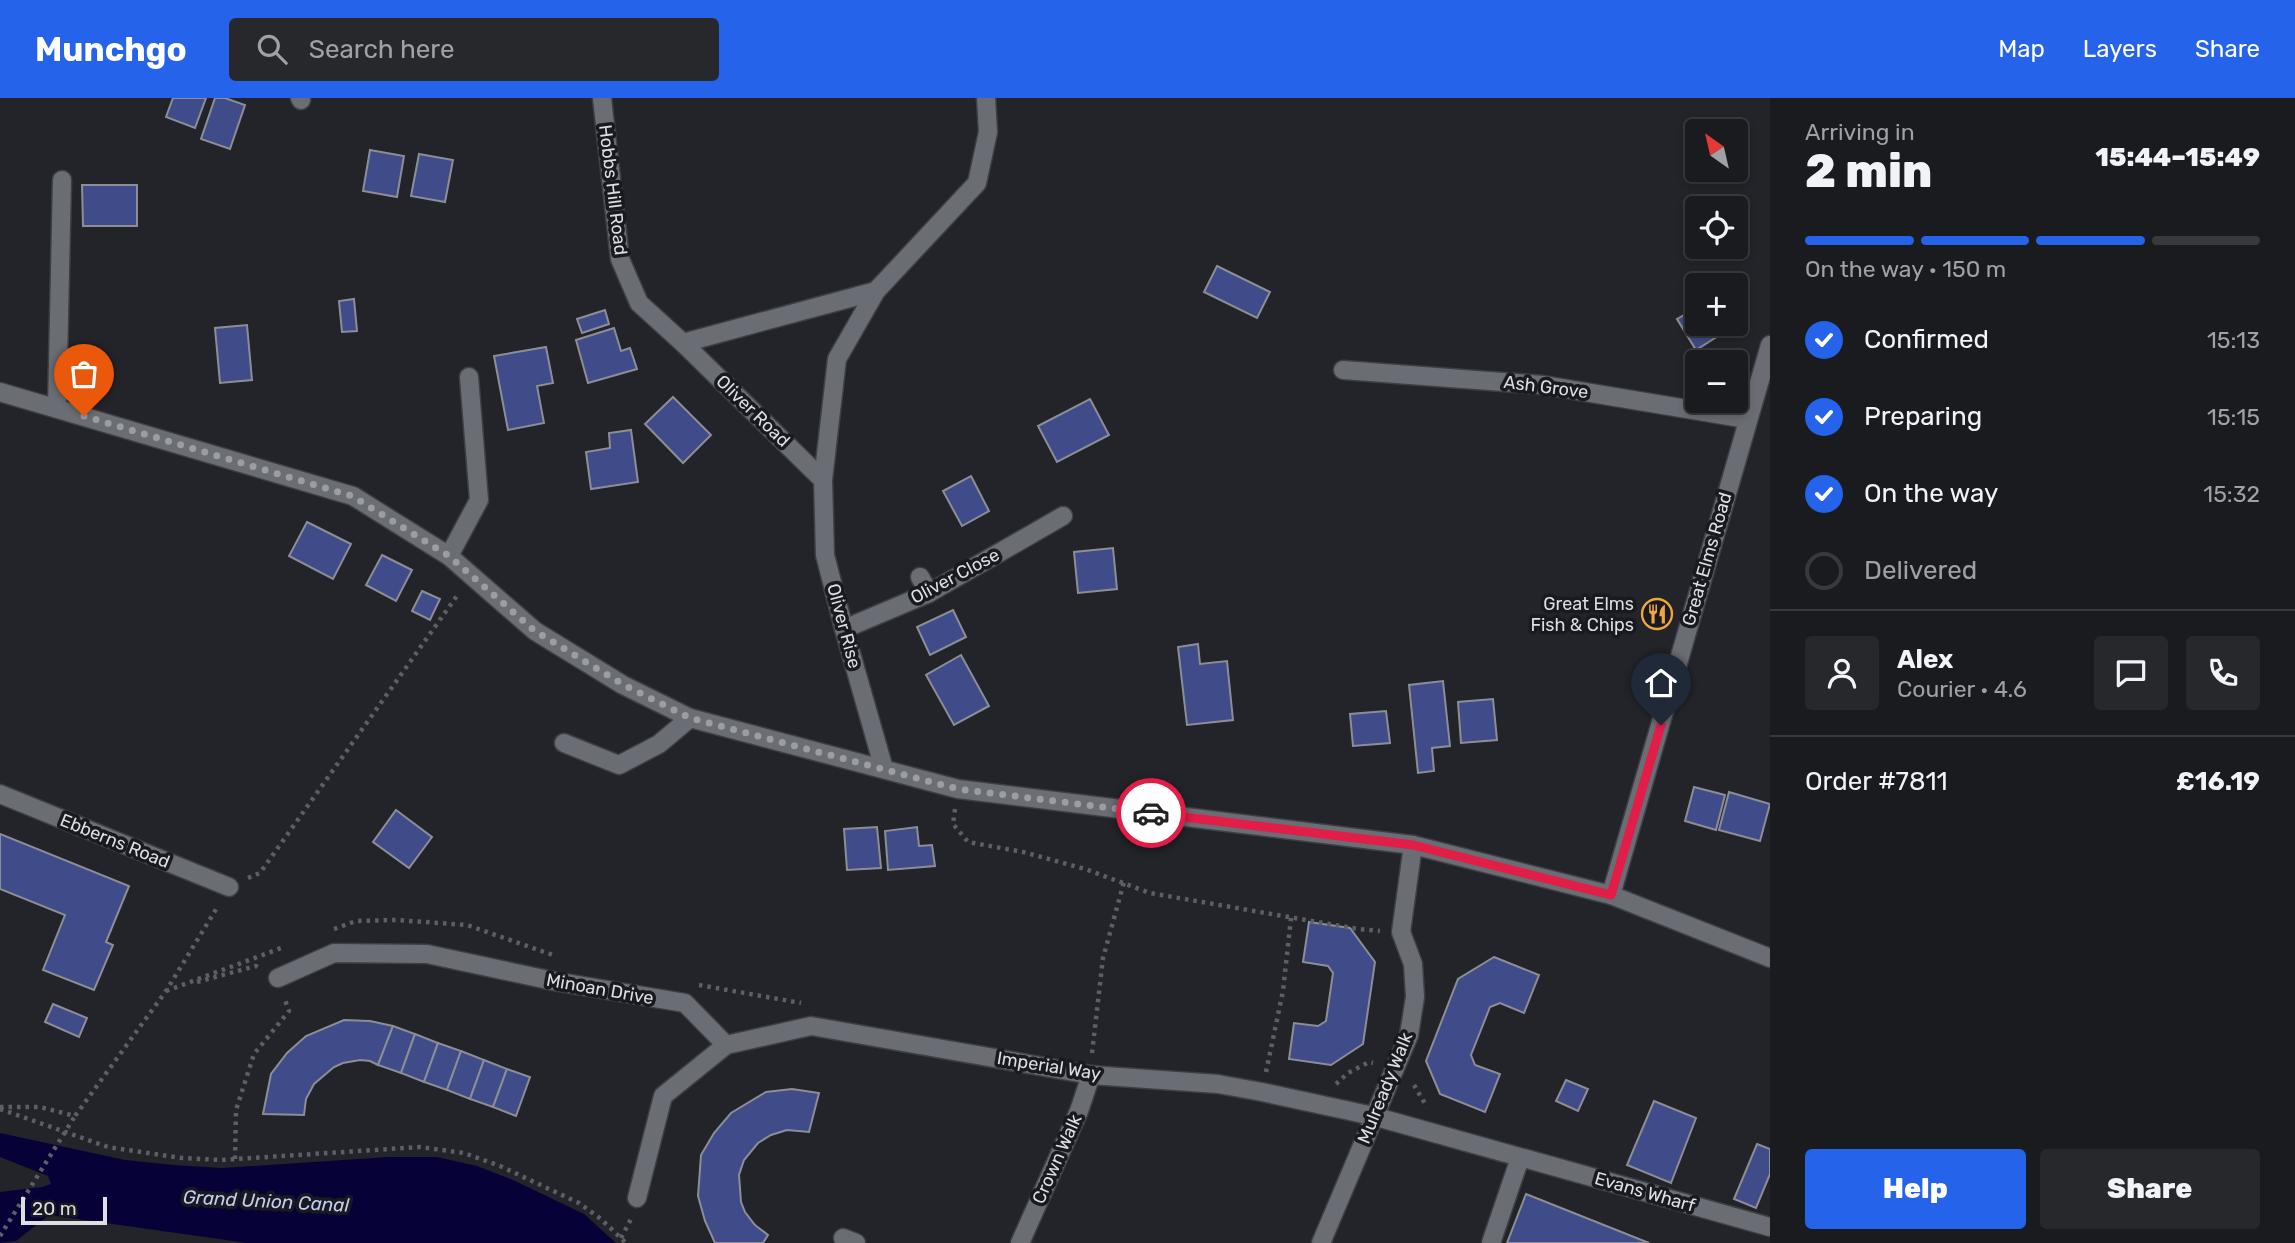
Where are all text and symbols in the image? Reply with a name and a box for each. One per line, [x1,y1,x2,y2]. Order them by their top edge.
search box [229,18,719,81]
text: Munchgo [35,30,187,69]
icon: search [253,30,291,68]
text: Search here [309,34,455,65]
text: Map [1998,35,2045,63]
text: Layers [2083,35,2157,63]
text: Share [2195,35,2260,63]
text: Arriving in [1805,118,1915,146]
north arrow [1685,119,1748,182]
map controls [1685,119,1748,413]
street label: Hobbs Hill Road [594,124,632,256]
text: 15:44–15:49 [2095,142,2260,173]
text: 2 min [1805,144,1932,199]
button: locate [1685,196,1748,259]
text: On the way · 150 m [1805,255,2006,283]
button: + [1685,273,1748,336]
icon: check [1805,321,1843,359]
text: Confirmed [1864,324,1989,355]
text: 15:13 [2207,326,2260,354]
pin [54,344,114,416]
button: − [1685,350,1748,413]
icon: bag [65,355,103,393]
street label: Oliver Road [711,370,795,452]
street label: Ash Grove [1502,371,1590,403]
icon: check [1805,398,1843,436]
text: Preparing [1864,401,1982,432]
text: 15:15 [2207,403,2260,431]
icon: check [1805,475,1843,513]
text: On the way [1864,478,1998,509]
text: 15:32 [2203,480,2260,508]
street label: Great Elms Road [1677,490,1737,628]
street label: Oliver Close [907,543,1003,609]
text: Delivered [1864,555,1977,586]
street label: Oliver Rise [822,581,866,671]
place label: Great Elms Fish & Chips [1530,593,1634,636]
restaurant icon: Great Elms Fish & Chips [1640,597,1674,631]
button: person [1805,636,1879,710]
button: chat [2094,636,2168,710]
button: phone [2186,636,2260,710]
text: Alex [1897,644,1953,675]
pin [1631,653,1691,725]
icon: home [1642,664,1680,702]
text: Courier · 4.6 [1897,675,2027,703]
text: Order #7811 [1805,766,1948,797]
text: £16.19 [2176,766,2260,797]
courier [1116,778,1186,848]
icon: car [1132,794,1170,832]
street label: Ebberns Road [57,809,173,873]
street label: Minoan Drive [545,969,655,1009]
street label: Mulready Walk [1353,1028,1418,1147]
street label: Imperial Way [995,1047,1103,1085]
street label: Crown Walk [1027,1110,1087,1207]
button: Help [1805,1149,2026,1229]
button: Share [2040,1149,2260,1229]
street label: Evans Wharf [1592,1167,1698,1217]
water label: Grand Union Canal [182,1185,350,1217]
scale bar [21,1194,107,1226]
text: 20 m [32,1197,77,1220]

